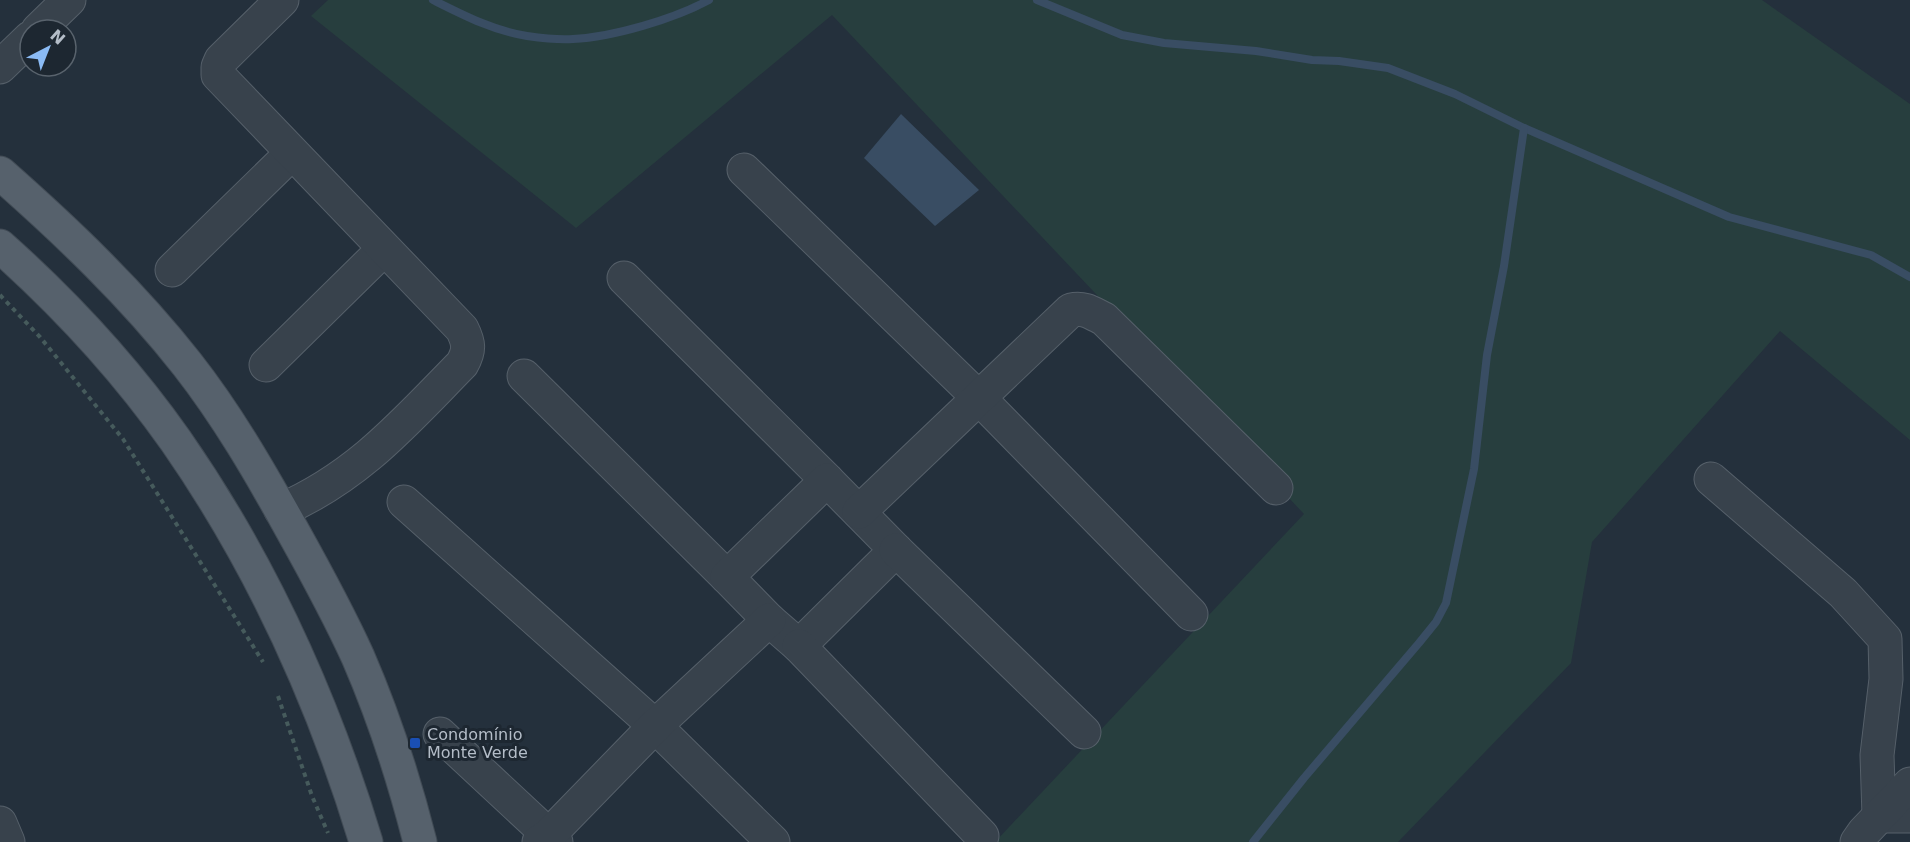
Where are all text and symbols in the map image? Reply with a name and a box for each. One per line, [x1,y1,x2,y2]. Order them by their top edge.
north arrow [18,18,78,78]
text: N [46,26,69,49]
place label: Condomínio Monte Verde [427,725,528,762]
marker: Condomínio Monte Verde [408,736,422,750]

